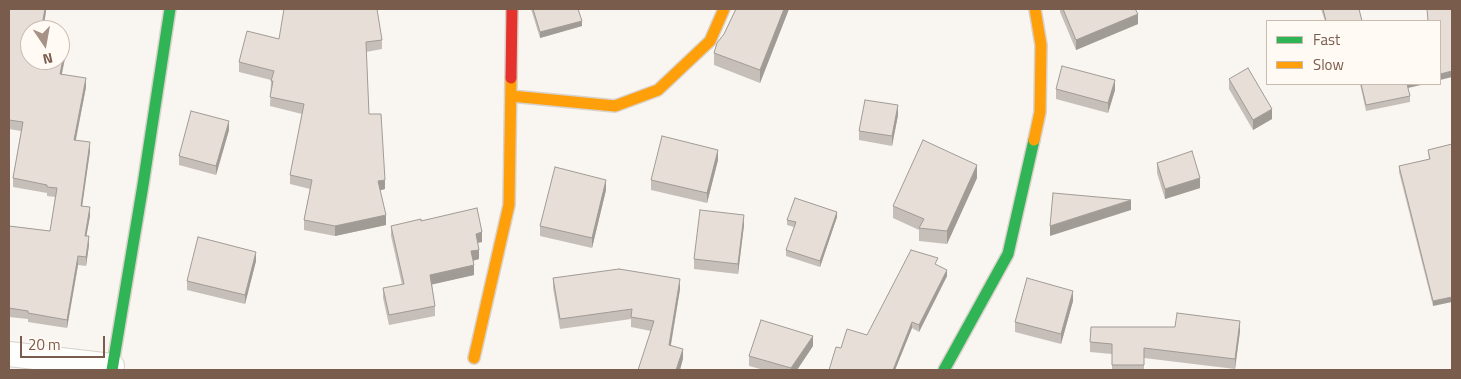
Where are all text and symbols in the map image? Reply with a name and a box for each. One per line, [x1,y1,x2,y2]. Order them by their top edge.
north arrow [20,20,70,70]
legend [1266,20,1441,85]
text: Fast [1313,28,1340,51]
text: N [41,48,55,70]
text: Slow [1313,53,1344,76]
scale bar [22,326,108,358]
text: 20 m [28,333,61,356]

